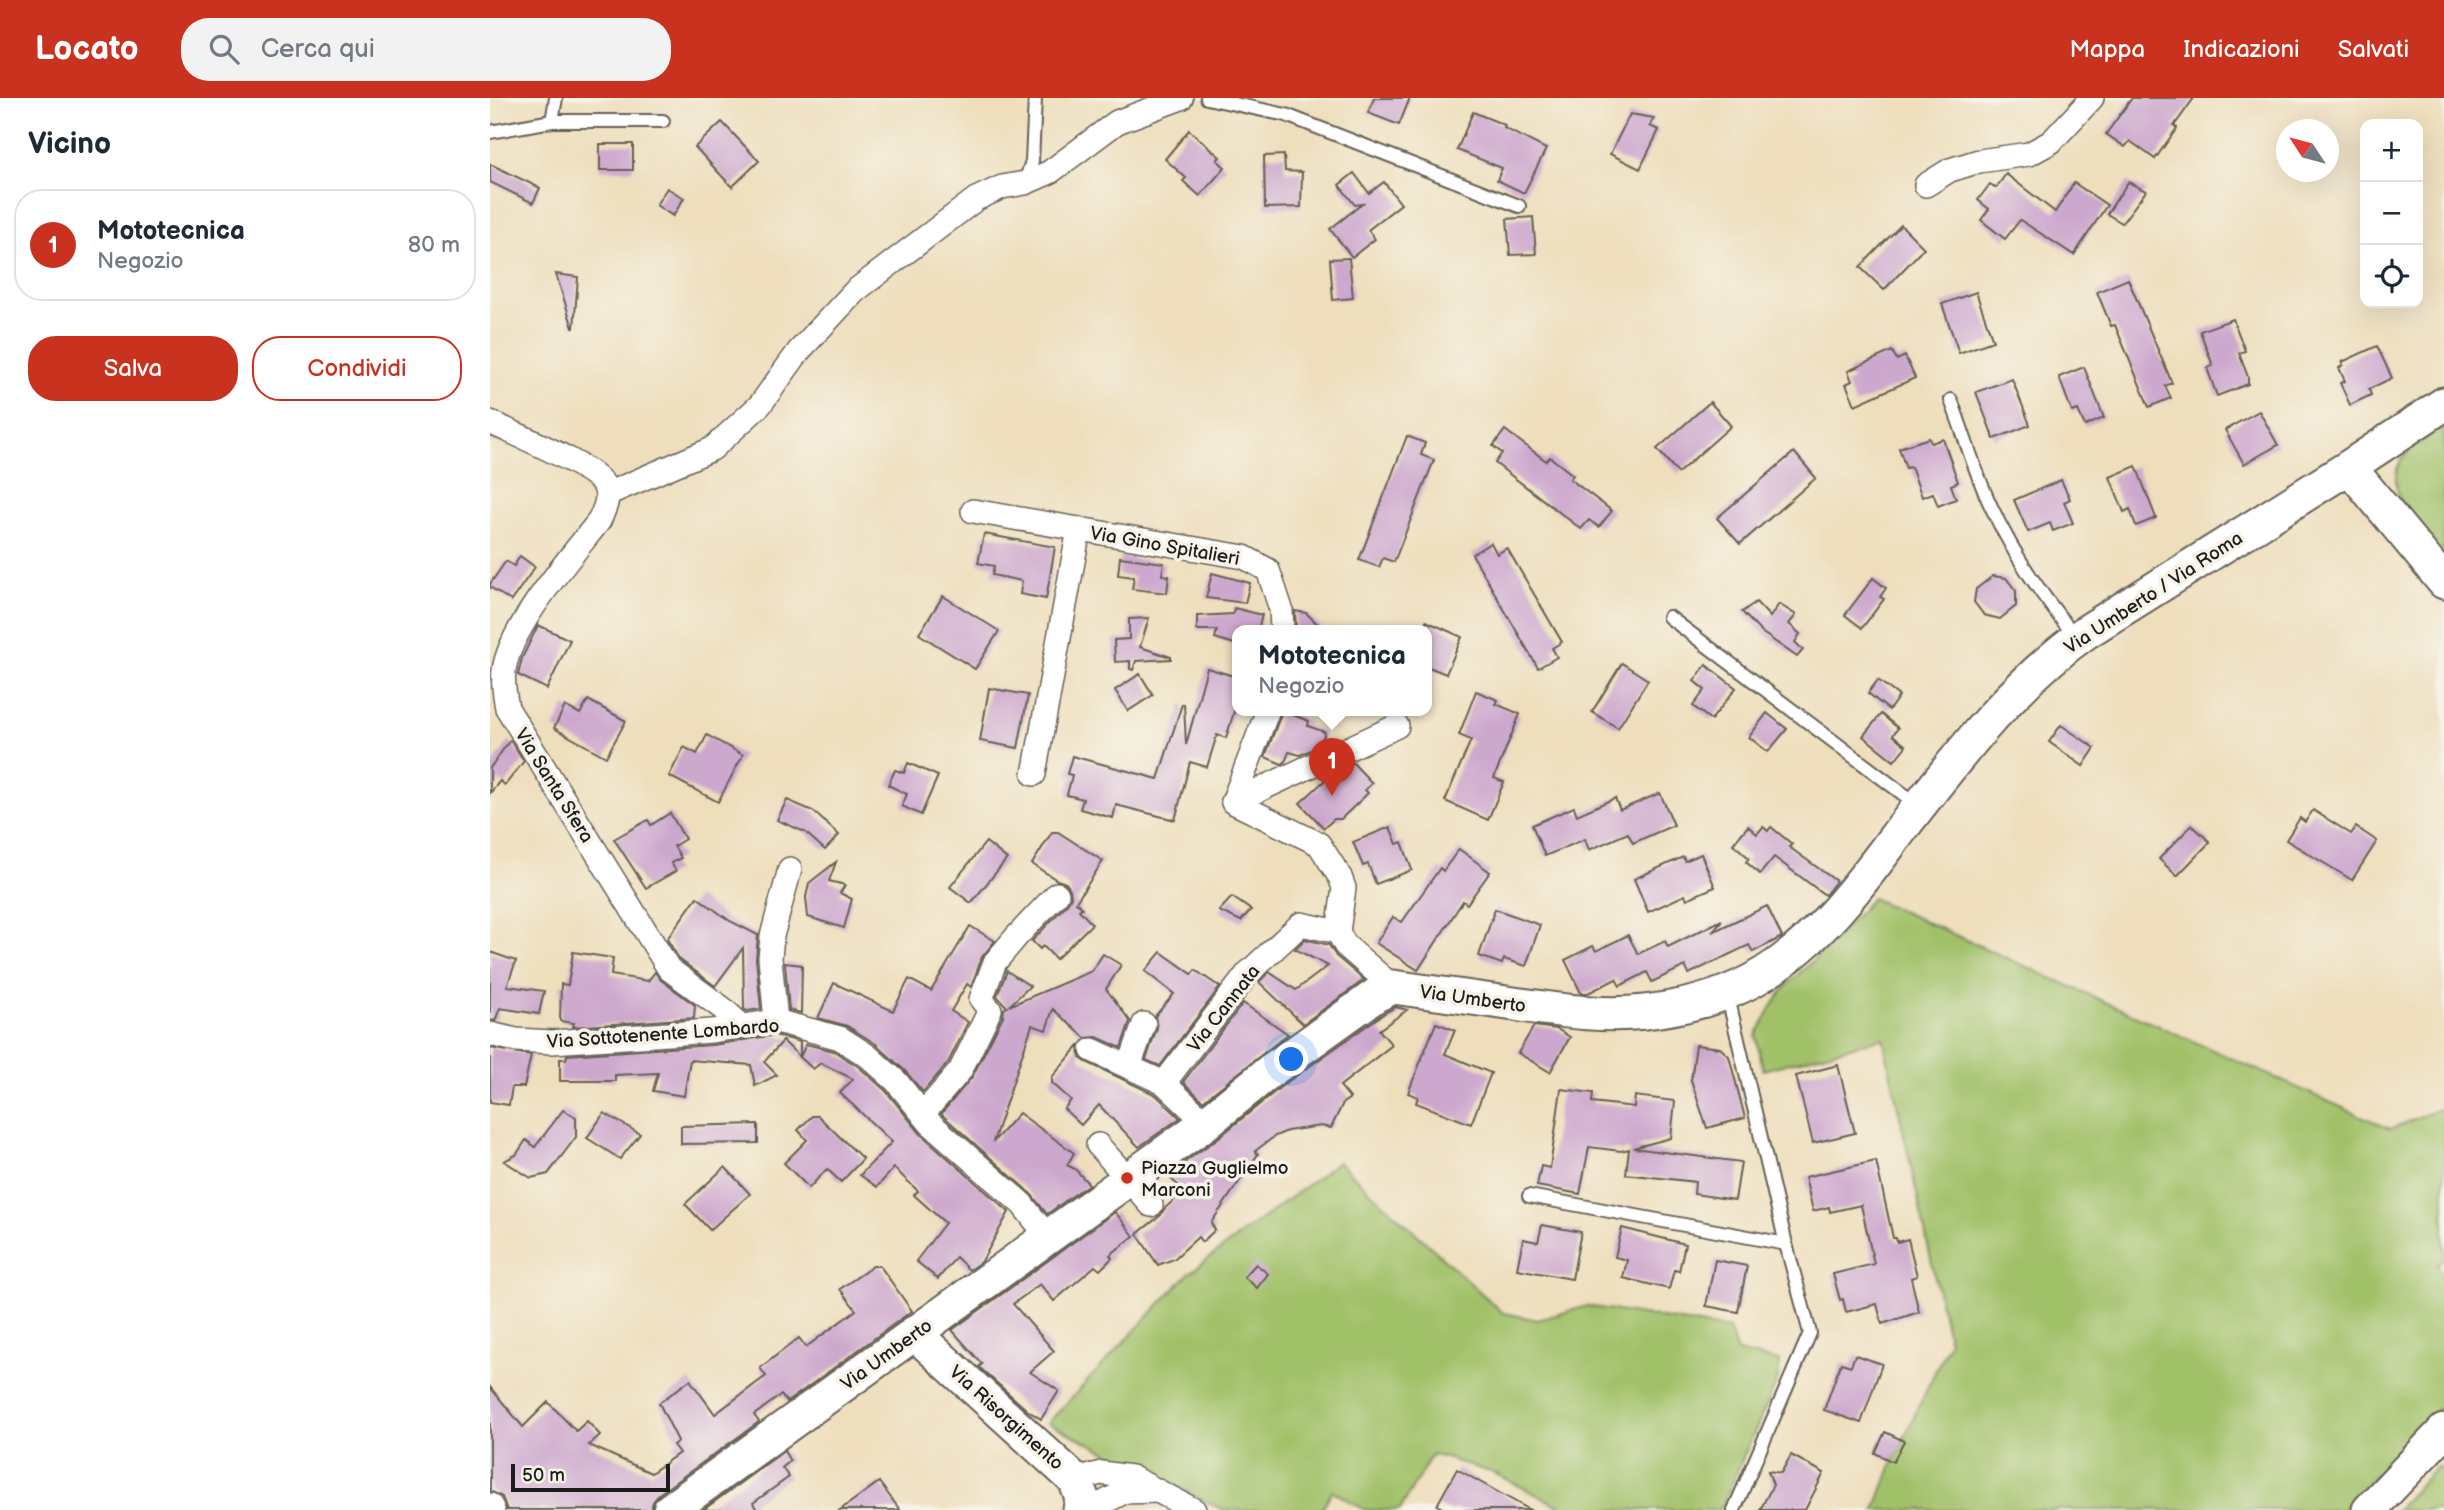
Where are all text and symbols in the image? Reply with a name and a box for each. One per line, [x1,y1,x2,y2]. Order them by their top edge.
search box [181,18,671,81]
text: Locato [35,29,139,69]
icon: search [205,30,243,68]
text: Cerca qui [261,34,375,65]
text: Mappa [2069,35,2145,64]
text: Indicazioni [2183,35,2300,64]
text: Salvati [2338,35,2409,64]
north arrow [2276,119,2339,182]
map controls [2360,119,2423,308]
button: + [2360,119,2423,182]
text: Vicino [28,126,111,162]
button: − [2360,182,2423,245]
text: Mototecnica [97,216,245,247]
text: 1 [48,231,58,259]
text: 80 m [408,231,460,259]
button: locate [2360,245,2423,308]
text: Negozio [97,247,184,275]
button: Salva [28,336,238,401]
button: Condividi [252,336,462,401]
street label: Via Gino Spitalieri [1088,522,1241,571]
street label: Via Umberto / Via Roma [2060,527,2247,660]
popup [1232,625,1432,716]
text: Mototecnica [1258,641,1406,672]
text: Negozio [1258,672,1345,700]
street label: Via Santa Sfera [509,724,598,847]
pin: 1 [1309,738,1355,796]
street label: Via Cannata [1183,961,1265,1057]
street label: Via Umberto [1418,981,1527,1018]
street label: Via Sottotenente Lombardo [546,1015,780,1054]
your location [1274,1042,1308,1076]
place label: Piazza Guglielmo Marconi [1141,1157,1288,1202]
marker: Piazza Guglielmo Marconi [1119,1170,1135,1186]
street label: Via Umberto [837,1314,937,1396]
street label: Via Risorgimento [944,1361,1068,1475]
scale bar [511,1461,670,1493]
text: 50 m [522,1464,565,1487]

